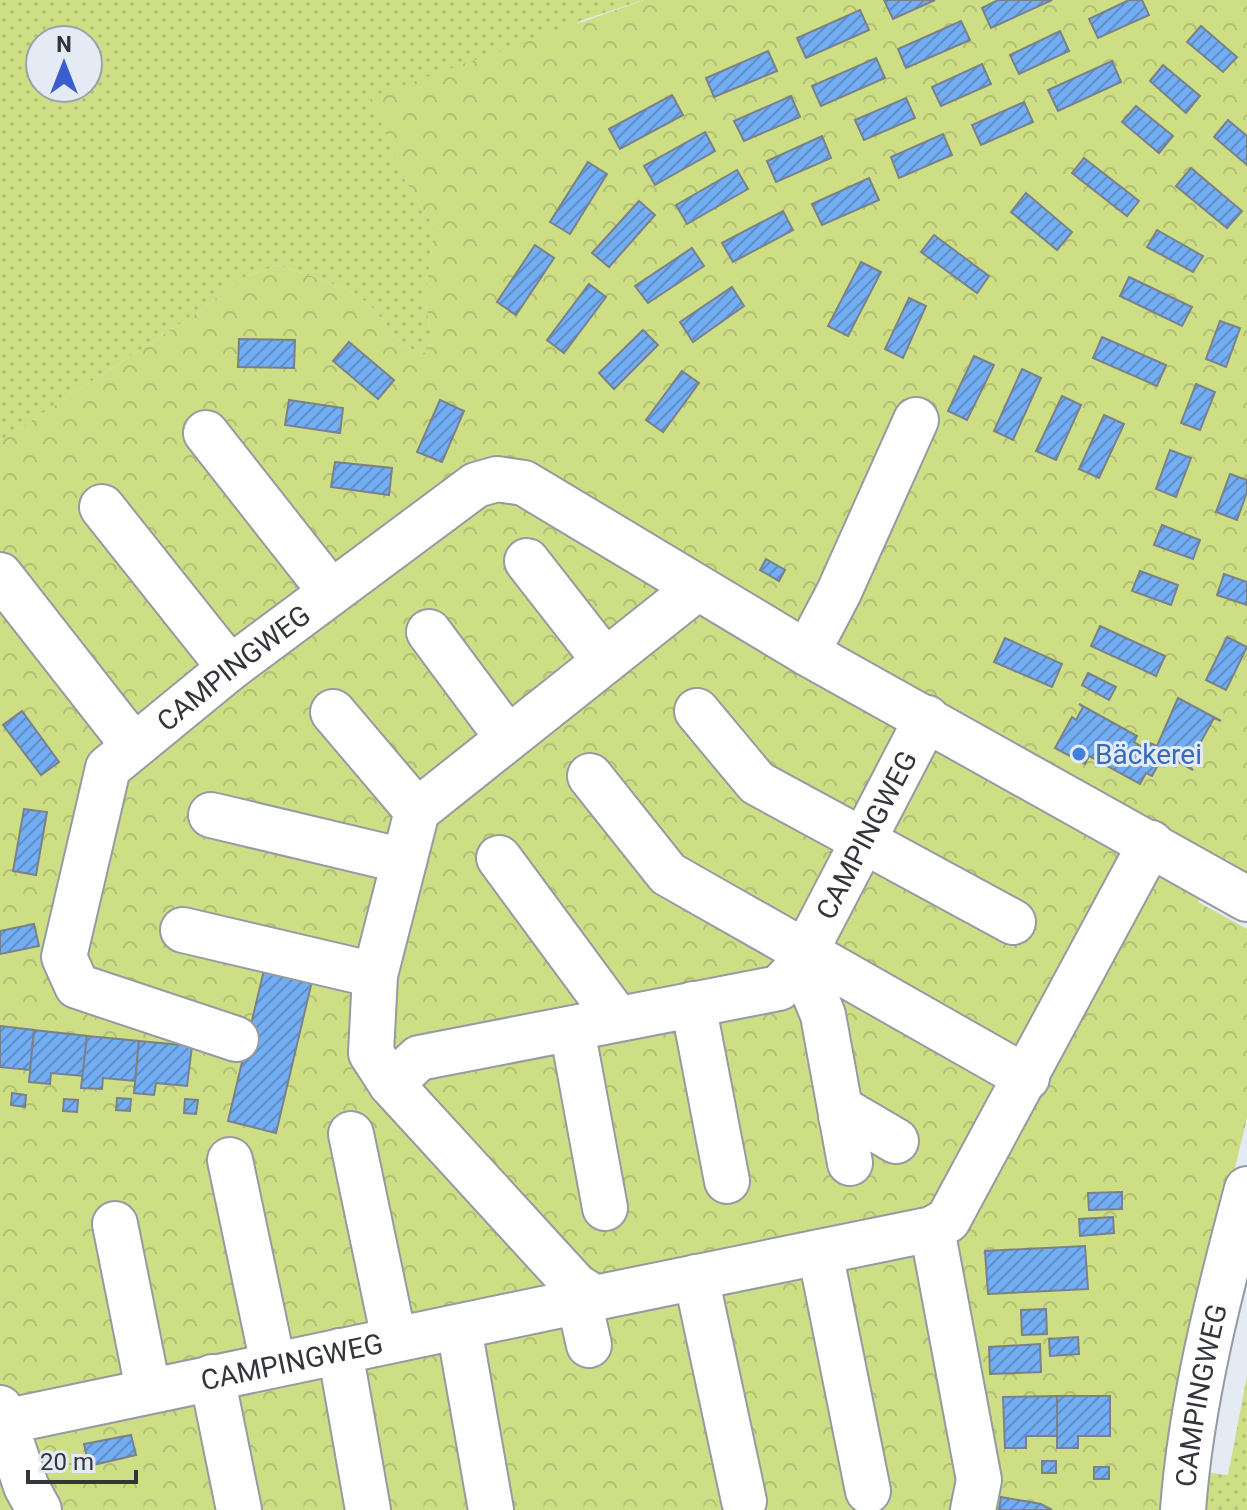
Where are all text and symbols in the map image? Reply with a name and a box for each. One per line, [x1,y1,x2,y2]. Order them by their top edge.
north arrow [24,24,104,104]
text: N [56,32,72,57]
street label: CAMPINGWEG [150,598,316,738]
place label: Bäckerei [1095,738,1202,771]
street label: CAMPINGWEG [809,745,924,925]
marker: Bäckerei [1070,745,1088,763]
street label: CAMPINGWEG [1169,1301,1233,1488]
street label: CAMPINGWEG [198,1326,386,1397]
scale bar [28,1434,136,1484]
text: 20 m [40,1448,94,1476]

